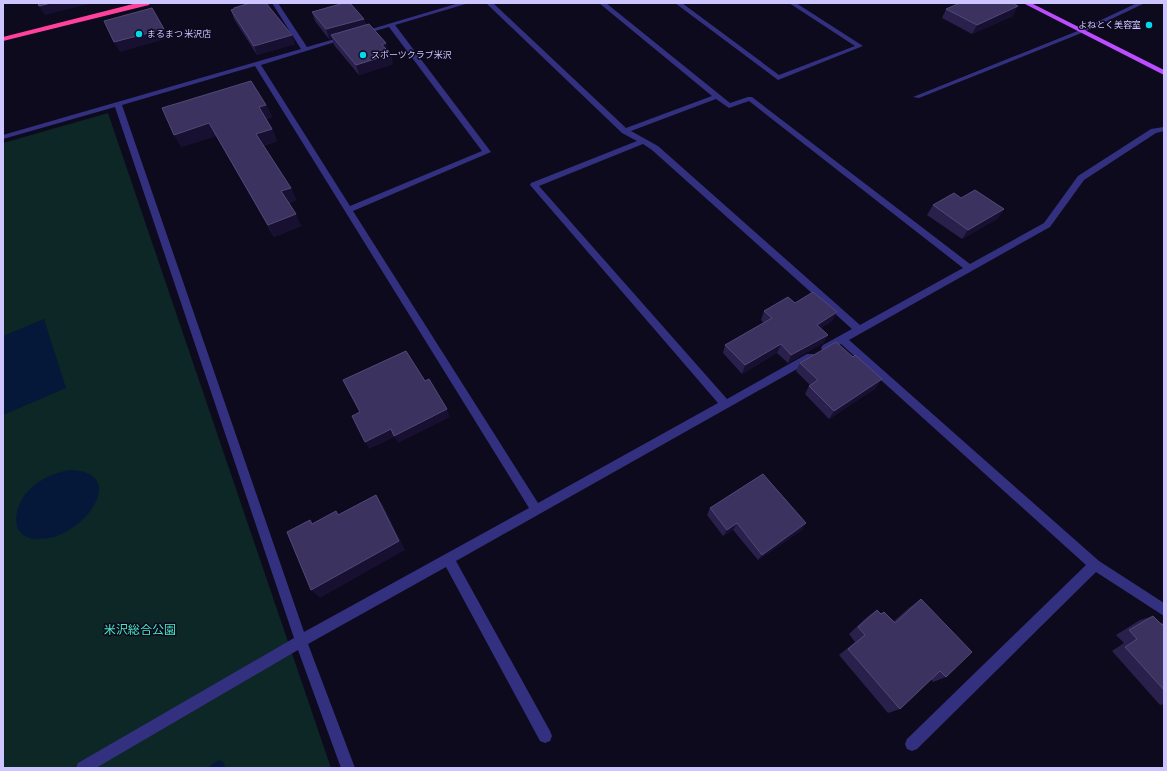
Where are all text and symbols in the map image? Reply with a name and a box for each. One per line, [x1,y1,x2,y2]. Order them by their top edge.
place label: よねとく美容室 [1078,20,1141,30]
marker: よねとく美容室 [1144,20,1154,30]
marker: まるまつ 米沢店 [134,29,144,39]
place label: まるまつ 米沢店 [147,29,211,39]
marker: スポーツクラブ米沢 [358,50,368,60]
place label: スポーツクラブ米沢 [371,50,452,60]
park label: 米沢総合公園 [104,623,176,637]

